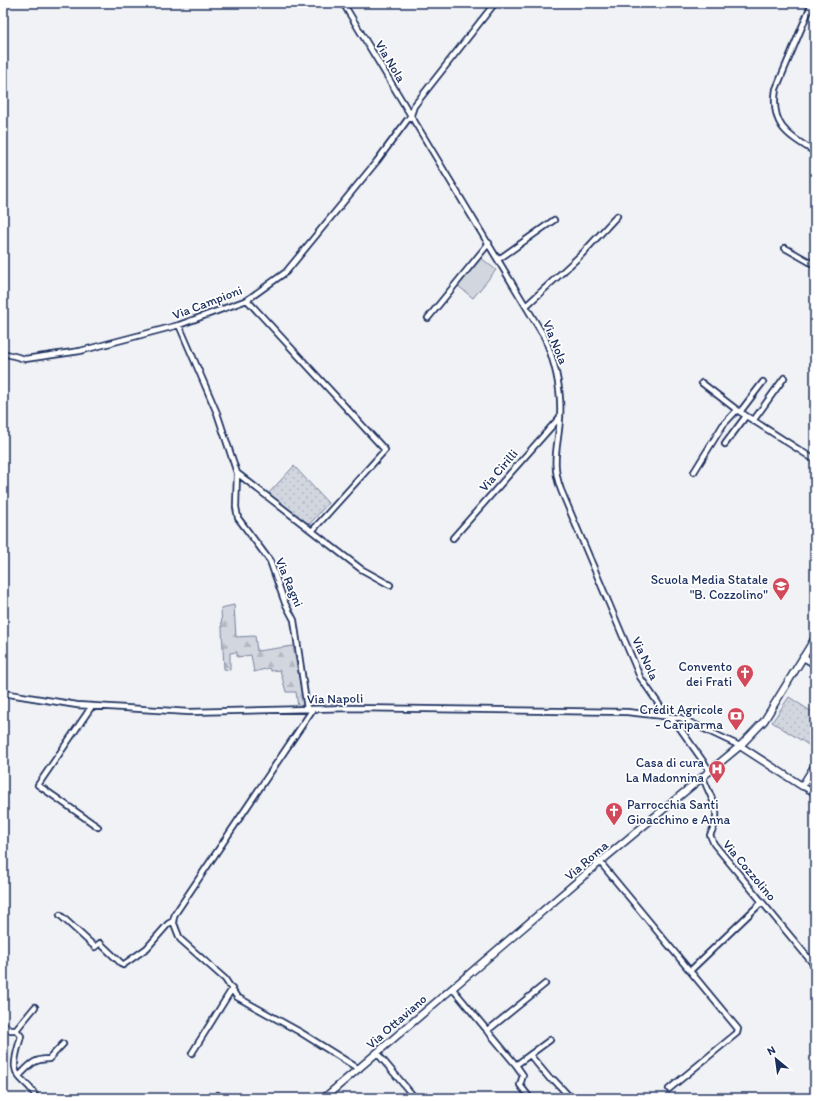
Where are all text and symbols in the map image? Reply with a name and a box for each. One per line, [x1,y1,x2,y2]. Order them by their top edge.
street label: Via Nola [372,38,409,85]
street label: Via Campioni [170,282,244,323]
street label: Via Nola [540,318,571,367]
street label: Via Cirilli [476,446,521,495]
street label: Via Ragni [272,555,307,609]
place label: Scuola Media Statale "B. Cozzolino" [651,572,768,602]
school or university icon: Scuola Media Statale "B. Cozzolino" [771,576,791,601]
street label: Via Nola [629,634,662,682]
place label: Convento dei Frati [679,659,732,689]
church icon: Convento dei Frati [735,663,755,688]
street label: Via Napoli [307,691,363,706]
place label: Crédit Agricole - Cariparma [640,702,723,732]
bank icon: Crédit Agricole - Cariparma [726,706,746,731]
place label: Casa di cura La Madonnina [626,755,705,785]
hospital icon: Casa di cura La Madonnina [707,759,727,784]
place label: Parrocchia Santi Gioacchino e Anna [627,797,731,827]
church icon: Parrocchia Santi Gioacchino e Anna [604,801,624,826]
street label: Via Roma [562,837,611,883]
street label: Via Cozzolino [720,837,780,904]
street label: Via Ottaviano [363,991,430,1052]
north arrow [756,1039,796,1079]
text: N [765,1043,778,1058]

